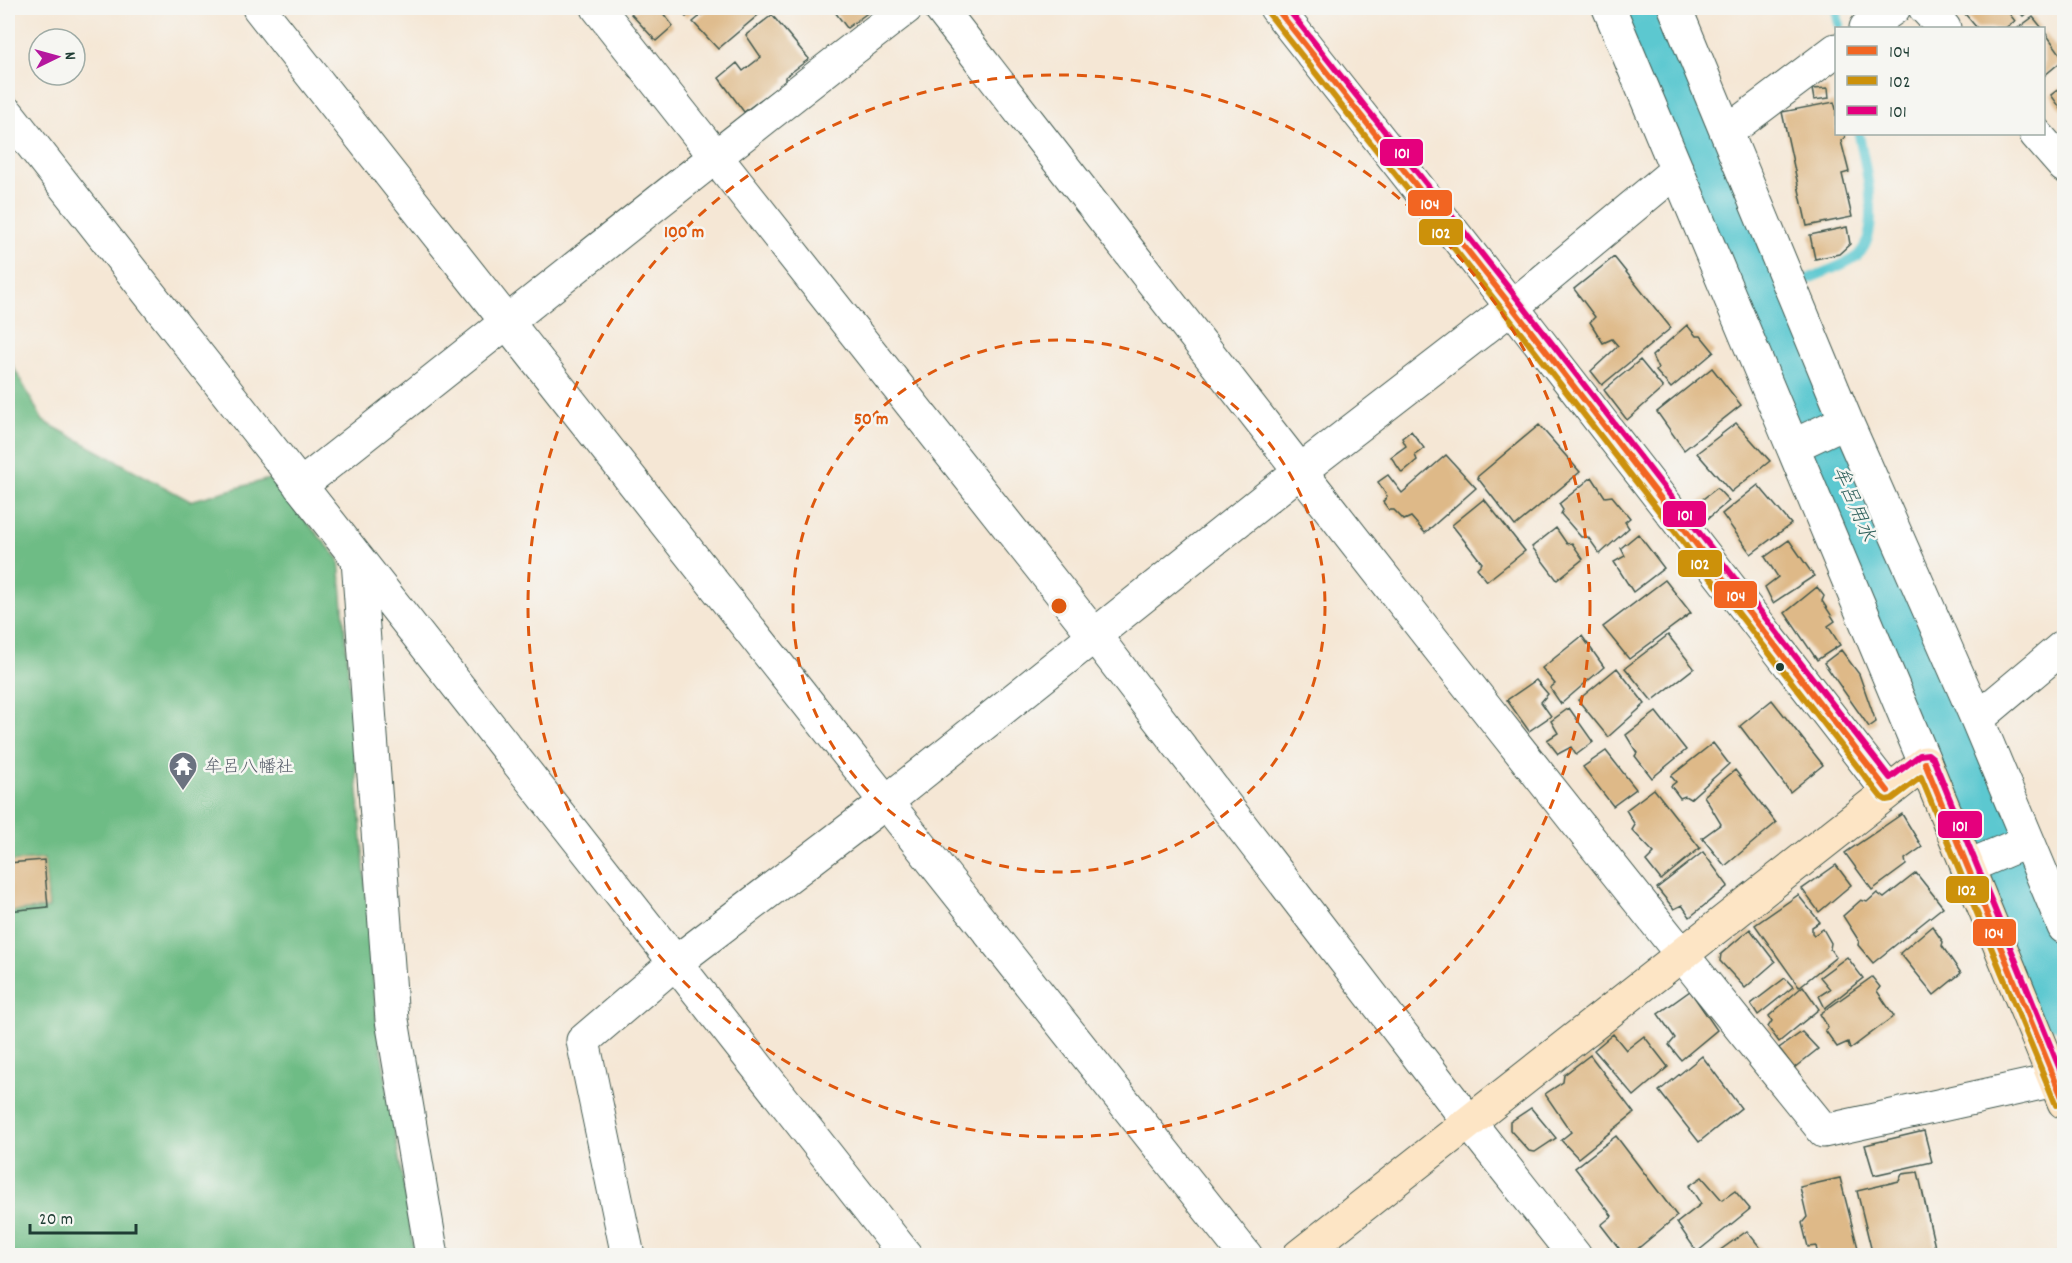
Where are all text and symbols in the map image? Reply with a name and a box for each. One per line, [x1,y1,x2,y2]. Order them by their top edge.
north arrow [27,27,87,87]
legend [1835,27,2045,135]
text: 104 [1889,41,1910,66]
text: N [58,51,81,61]
text: 102 [1889,71,1911,96]
text: 101 [1889,101,1907,126]
line badge: 101 [1379,138,1424,167]
text: 101 [1394,143,1410,166]
line badge: 104 [1407,189,1453,217]
text: 104 [1421,194,1439,217]
line badge: 102 [1418,218,1464,246]
text: 100 m [664,221,704,246]
text: 102 [1431,223,1451,246]
text: 50 m [854,408,888,433]
water label: 牟呂用水 [1824,462,1881,546]
line badge: 101 [1662,500,1707,528]
text: 101 [1677,505,1693,528]
line badge: 102 [1677,549,1723,578]
text: 102 [1690,554,1710,577]
line badge: 104 [1713,580,1758,609]
text: 104 [1727,586,1745,609]
centre of rings [1049,596,1069,616]
unlabelled marker [1774,661,1786,673]
temple icon: 牟呂八幡社 [167,750,199,792]
place label: 牟呂八幡社 [204,756,294,781]
line badge: 101 [1937,810,1983,839]
text: 101 [1952,816,1968,839]
line badge: 102 [1945,875,1990,904]
text: 102 [1957,880,1977,903]
line badge: 104 [1972,918,2017,947]
text: 104 [1985,923,2003,946]
scale bar [30,1197,136,1235]
text: 20 m [39,1208,73,1233]

